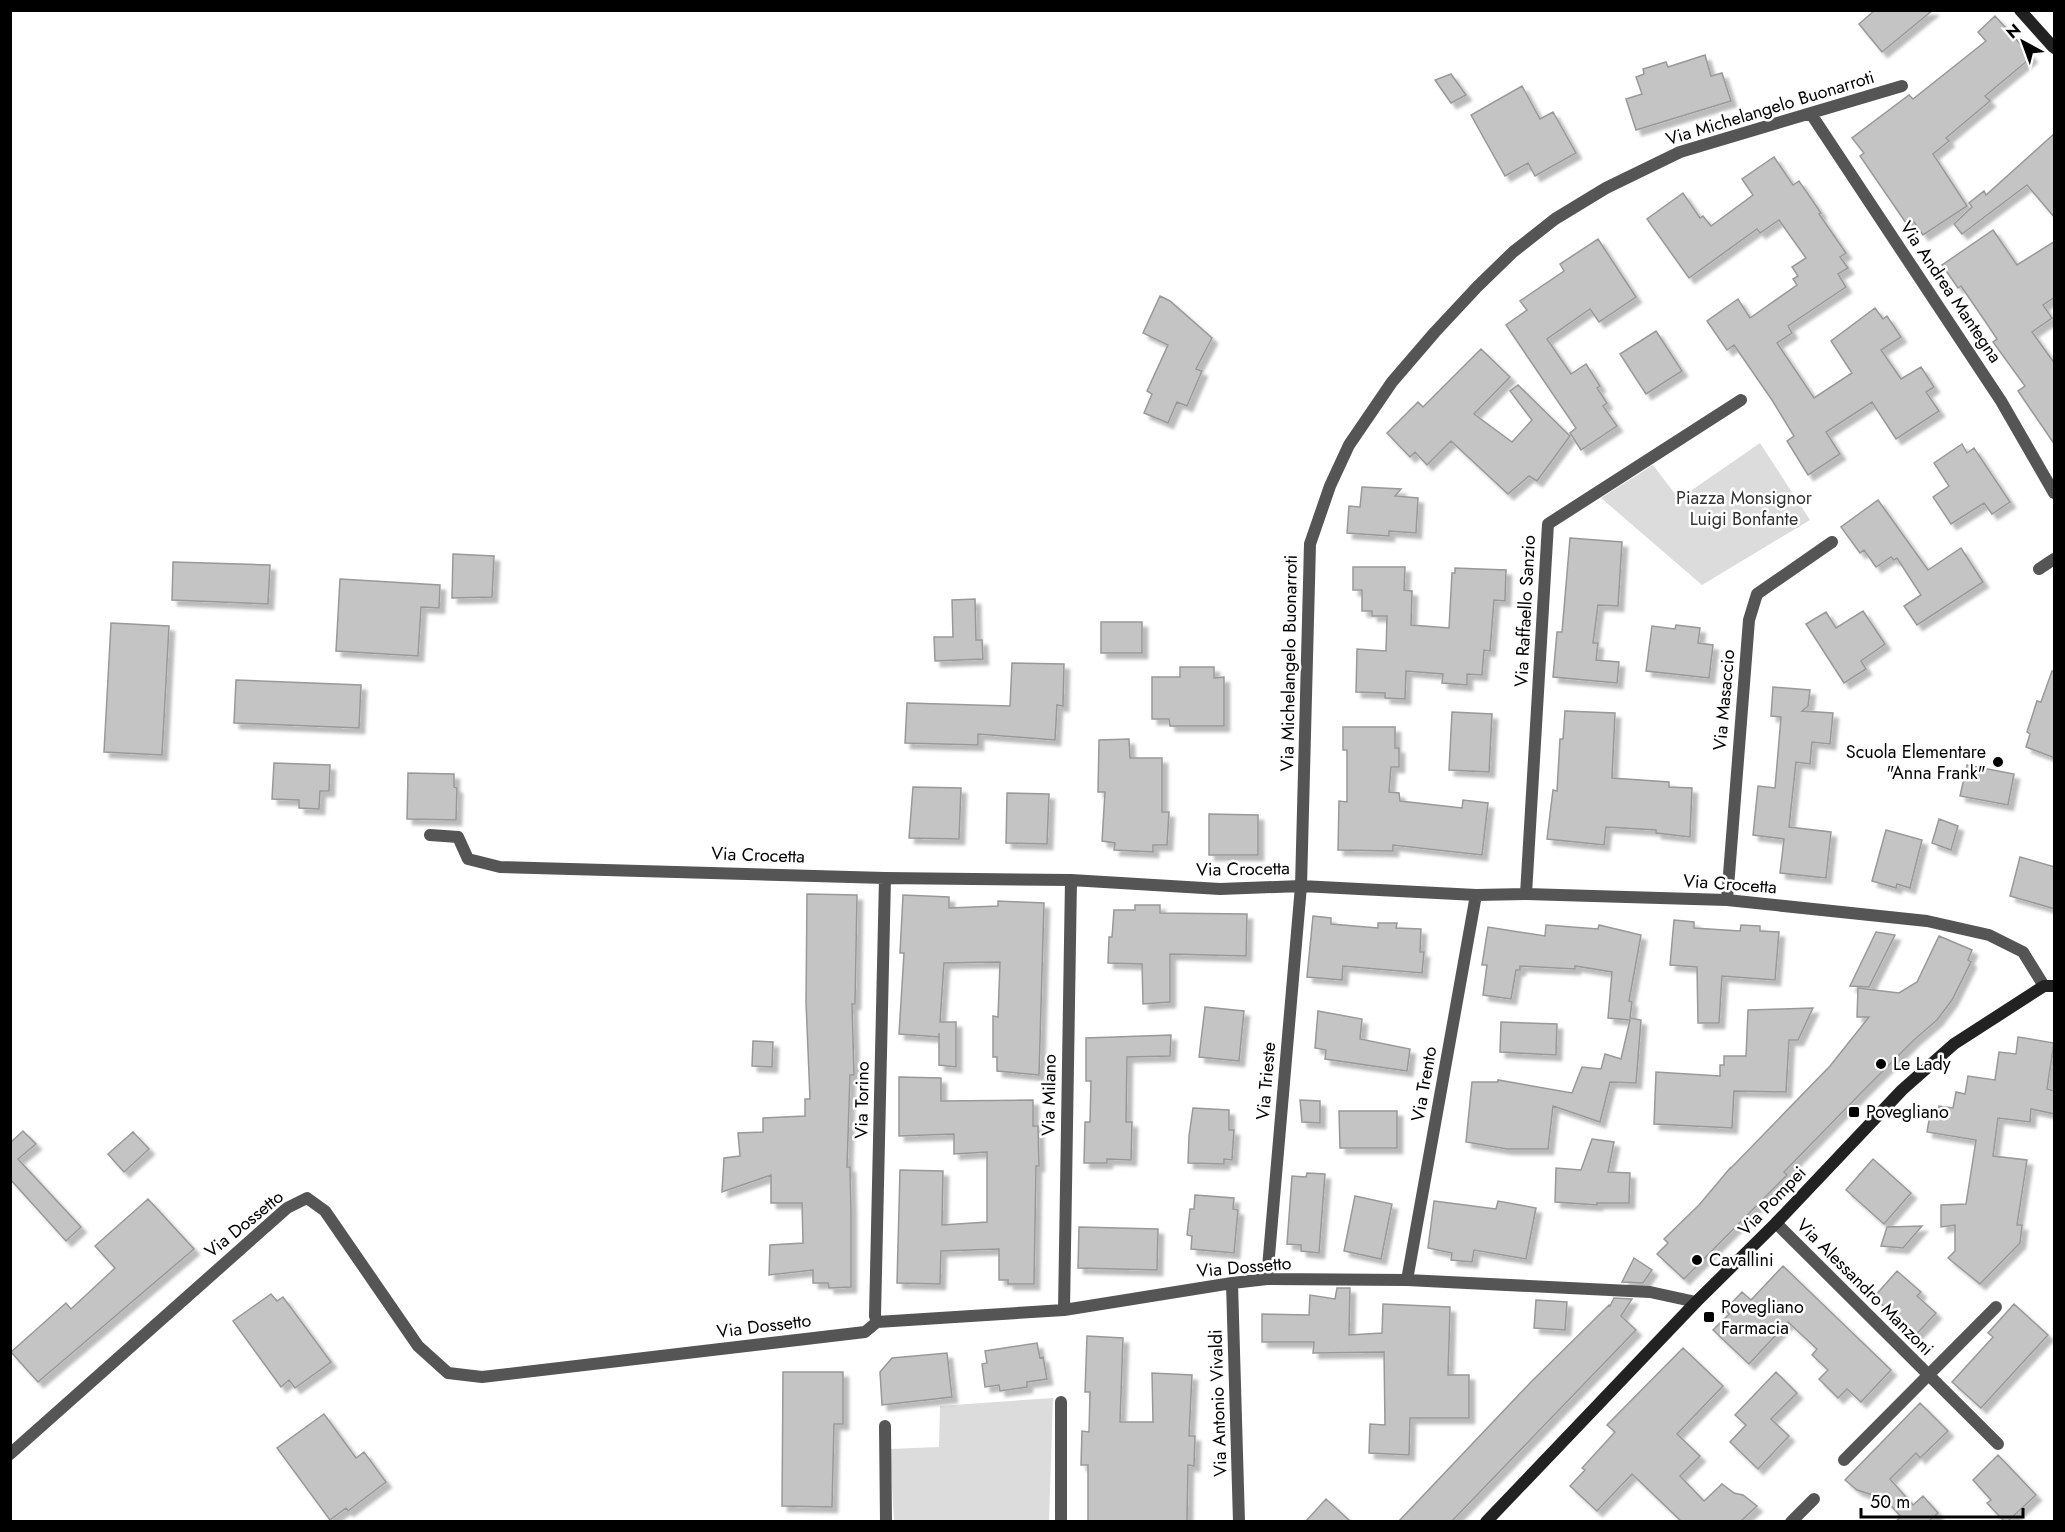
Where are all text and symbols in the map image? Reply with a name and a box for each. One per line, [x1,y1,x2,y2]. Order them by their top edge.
north arrow [1993,12,2053,72]
text: N [2001,18,2026,44]
street label: Via Michelangelo Buonarroti [1663,64,1877,152]
street label: Via Andrea Mantegna [1894,216,2008,368]
park label: Piazza Monsignor Luigi Bonfante [1676,485,1813,532]
street label: Via Raffaello Sanzio [1508,534,1542,688]
street label: Via Michelangelo Buonarroti [1274,554,1304,772]
street label: Via Masaccio [1707,648,1741,752]
place label: Scuola Elementare "Anna Frank" [1846,739,1986,786]
marker: Scuola Elementare "Anna Frank" [1991,755,2005,769]
street label: Via Crocetta [711,840,805,870]
street label: Via Crocetta [1196,855,1290,883]
street label: Via Crocetta [1682,868,1778,900]
street label: Via Trieste [1250,1041,1282,1121]
street label: Via Trento [1405,1044,1443,1124]
place label: Le Lady [1893,1051,1951,1077]
street label: Via Milano [1035,1054,1063,1136]
marker: Le Lady [1874,1057,1888,1071]
street label: Via Torino [848,1061,876,1139]
place label: Povegliano [1866,1099,1949,1125]
marker: Povegliano [1847,1105,1861,1119]
street label: Via Pompei [1732,1160,1812,1242]
street label: Via Dossetto [199,1184,289,1264]
street label: Via Alessandro Manzoni [1791,1213,1939,1361]
place label: Cavallini [1709,1247,1774,1273]
street label: Via Dossetto [1196,1250,1293,1284]
marker: Cavallini [1690,1253,1704,1267]
place label: Povegliano Farmacia [1721,1294,1804,1341]
street label: Via Dossetto [715,1307,813,1345]
marker: Povegliano Farmacia [1702,1310,1716,1324]
street label: Via Antonio Vivaldi [1202,1329,1234,1477]
scale bar [1861,1481,2023,1519]
text: 50 m [1870,1489,1910,1515]

